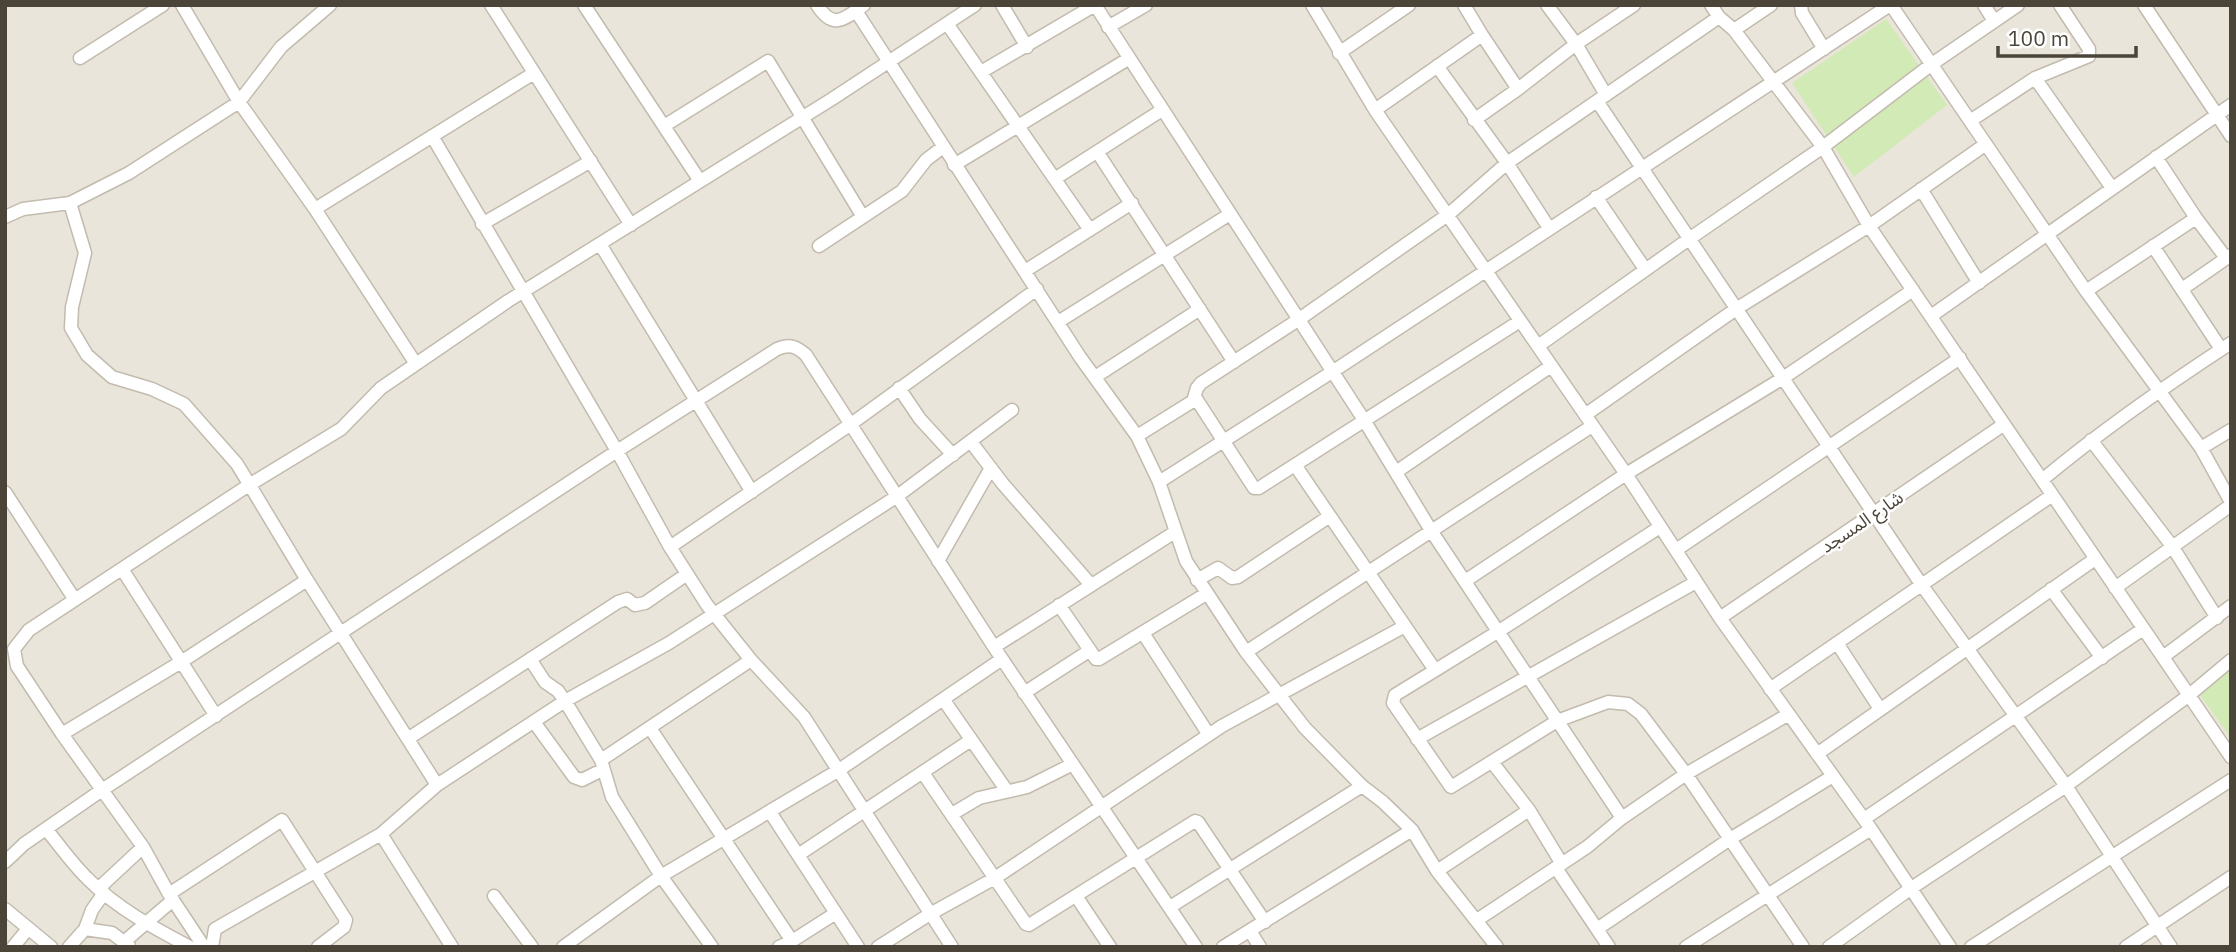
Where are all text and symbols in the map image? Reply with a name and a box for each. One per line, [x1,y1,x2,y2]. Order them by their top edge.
scale bar [1998,14,2136,58]
text: 100 m [2008,24,2069,52]
street label: شارع المسجد [1816,485,1909,560]

